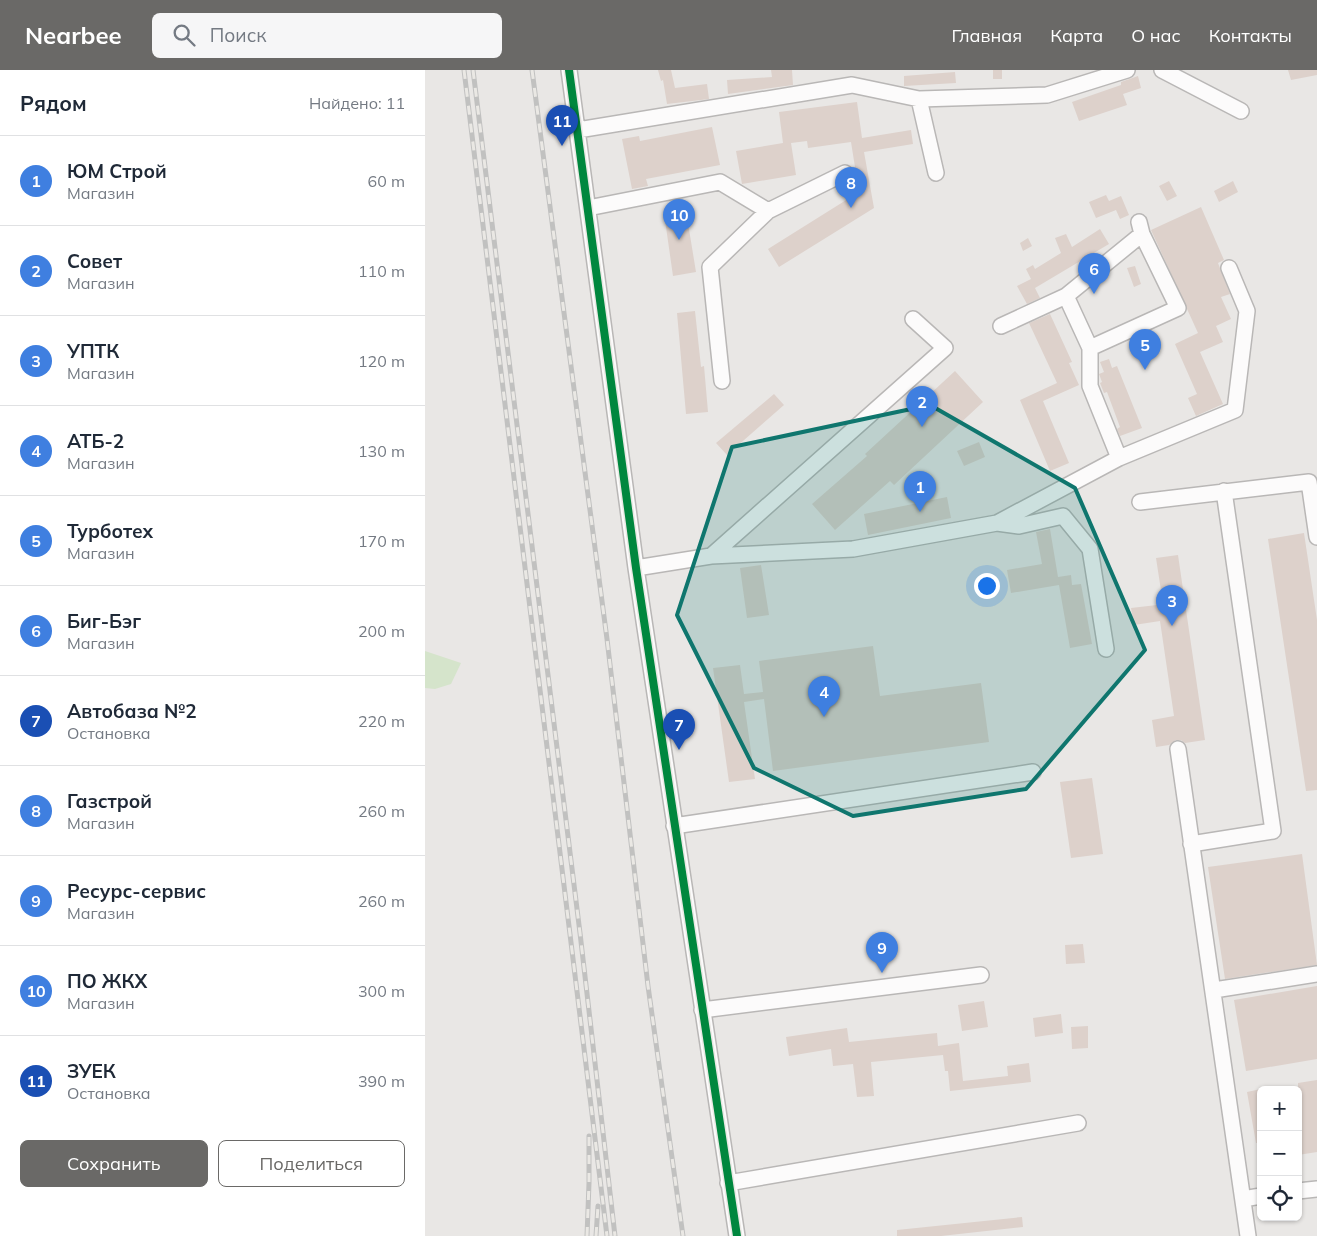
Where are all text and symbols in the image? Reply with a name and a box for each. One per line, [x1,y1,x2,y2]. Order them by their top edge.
search box [152,13,502,58]
text: Nearbee [25,20,122,50]
icon: search [170,21,198,49]
text: Поиск [210,23,266,47]
text: Главная [952,24,1022,47]
text: Карта [1050,24,1103,47]
text: О нас [1131,24,1181,47]
text: Контакты [1209,24,1292,47]
text: Рядом [20,90,87,116]
text: Найдено: 11 [309,93,405,113]
pin: 11 [546,105,578,146]
text: ЮМ Строй [67,159,167,183]
pin: 8 [835,167,867,208]
text: 1 [31,171,41,191]
text: 60 m [368,171,405,191]
text: Магазин [67,183,135,203]
pin: 10 [663,199,695,240]
text: Совет [67,249,122,273]
pin: 6 [1078,253,1110,294]
text: 2 [31,261,41,281]
text: 110 m [358,261,405,281]
text: Магазин [67,273,135,293]
pin: 5 [1129,329,1161,370]
text: УПТК [67,339,119,363]
text: 3 [31,351,41,371]
text: 120 m [358,351,405,371]
text: Магазин [67,363,135,383]
pin: 2 [906,386,938,427]
text: АТБ-2 [67,429,124,453]
text: 4 [31,441,41,461]
text: 130 m [358,441,405,461]
text: Магазин [67,453,135,473]
pin: 1 [904,471,936,512]
text: Турботех [67,519,153,543]
text: 5 [31,531,41,551]
text: 170 m [358,531,405,551]
text: Магазин [67,543,135,563]
your location [974,573,1000,599]
pin: 3 [1156,585,1188,626]
text: Биг-Бэг [67,609,141,633]
text: 6 [31,621,41,641]
text: 200 m [358,621,405,641]
text: Магазин [67,633,135,653]
pin: 4 [808,676,840,717]
text: Автобаза №2 [67,699,197,723]
pin: 7 [663,709,695,750]
text: 7 [31,711,41,731]
text: 220 m [358,711,405,731]
text: Остановка [67,723,151,743]
text: Газстрой [67,789,152,813]
text: 8 [31,801,41,821]
text: 260 m [358,801,405,821]
text: Магазин [67,813,135,833]
text: Ресурс-сервис [67,879,206,903]
text: 9 [31,891,41,911]
text: 260 m [358,891,405,911]
text: Магазин [67,903,135,923]
pin: 9 [866,932,898,973]
text: ПО ЖКХ [67,969,147,993]
text: 10 [26,981,46,1001]
text: 300 m [358,981,405,1001]
text: Магазин [67,993,135,1013]
text: ЗУЕК [67,1059,116,1083]
text: 11 [26,1071,46,1091]
text: 390 m [358,1071,405,1091]
text: Остановка [67,1083,151,1103]
map controls [1257,1086,1302,1221]
button: + [1257,1086,1302,1131]
button: − [1257,1131,1302,1176]
button: Сохранить [20,1140,208,1187]
button: Поделиться [218,1140,405,1187]
button: locate [1257,1176,1302,1221]

